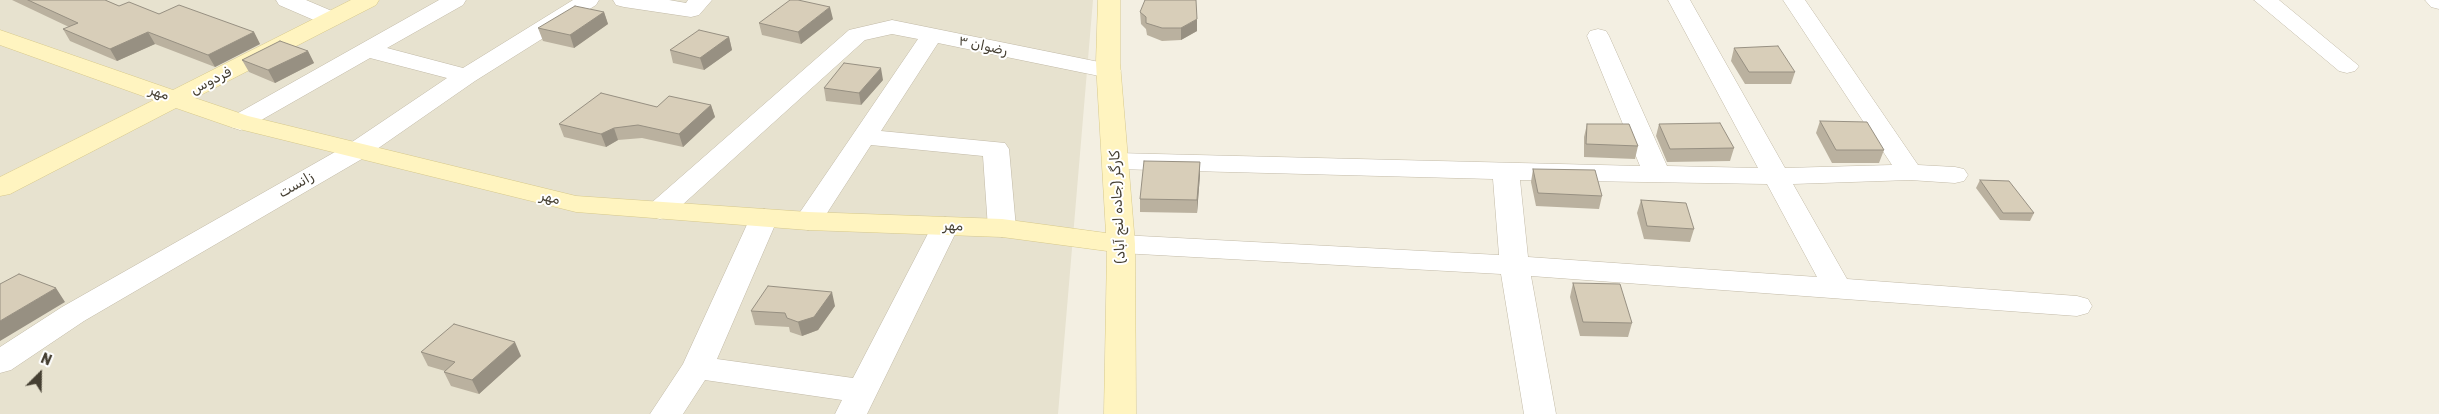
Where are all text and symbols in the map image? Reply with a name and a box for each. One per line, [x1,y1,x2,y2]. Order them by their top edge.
street label: رضوان ۳ [957,33,1009,59]
street label: فردوس [188,64,234,98]
street label: مهر [147,82,171,104]
street label: کارگر (جاده لنج آباد) [1107,150,1129,264]
street label: زانست [275,168,317,202]
street label: مهر [538,187,562,209]
street label: مهر [943,217,963,235]
north arrow [15,349,65,399]
text: N [38,350,54,370]

